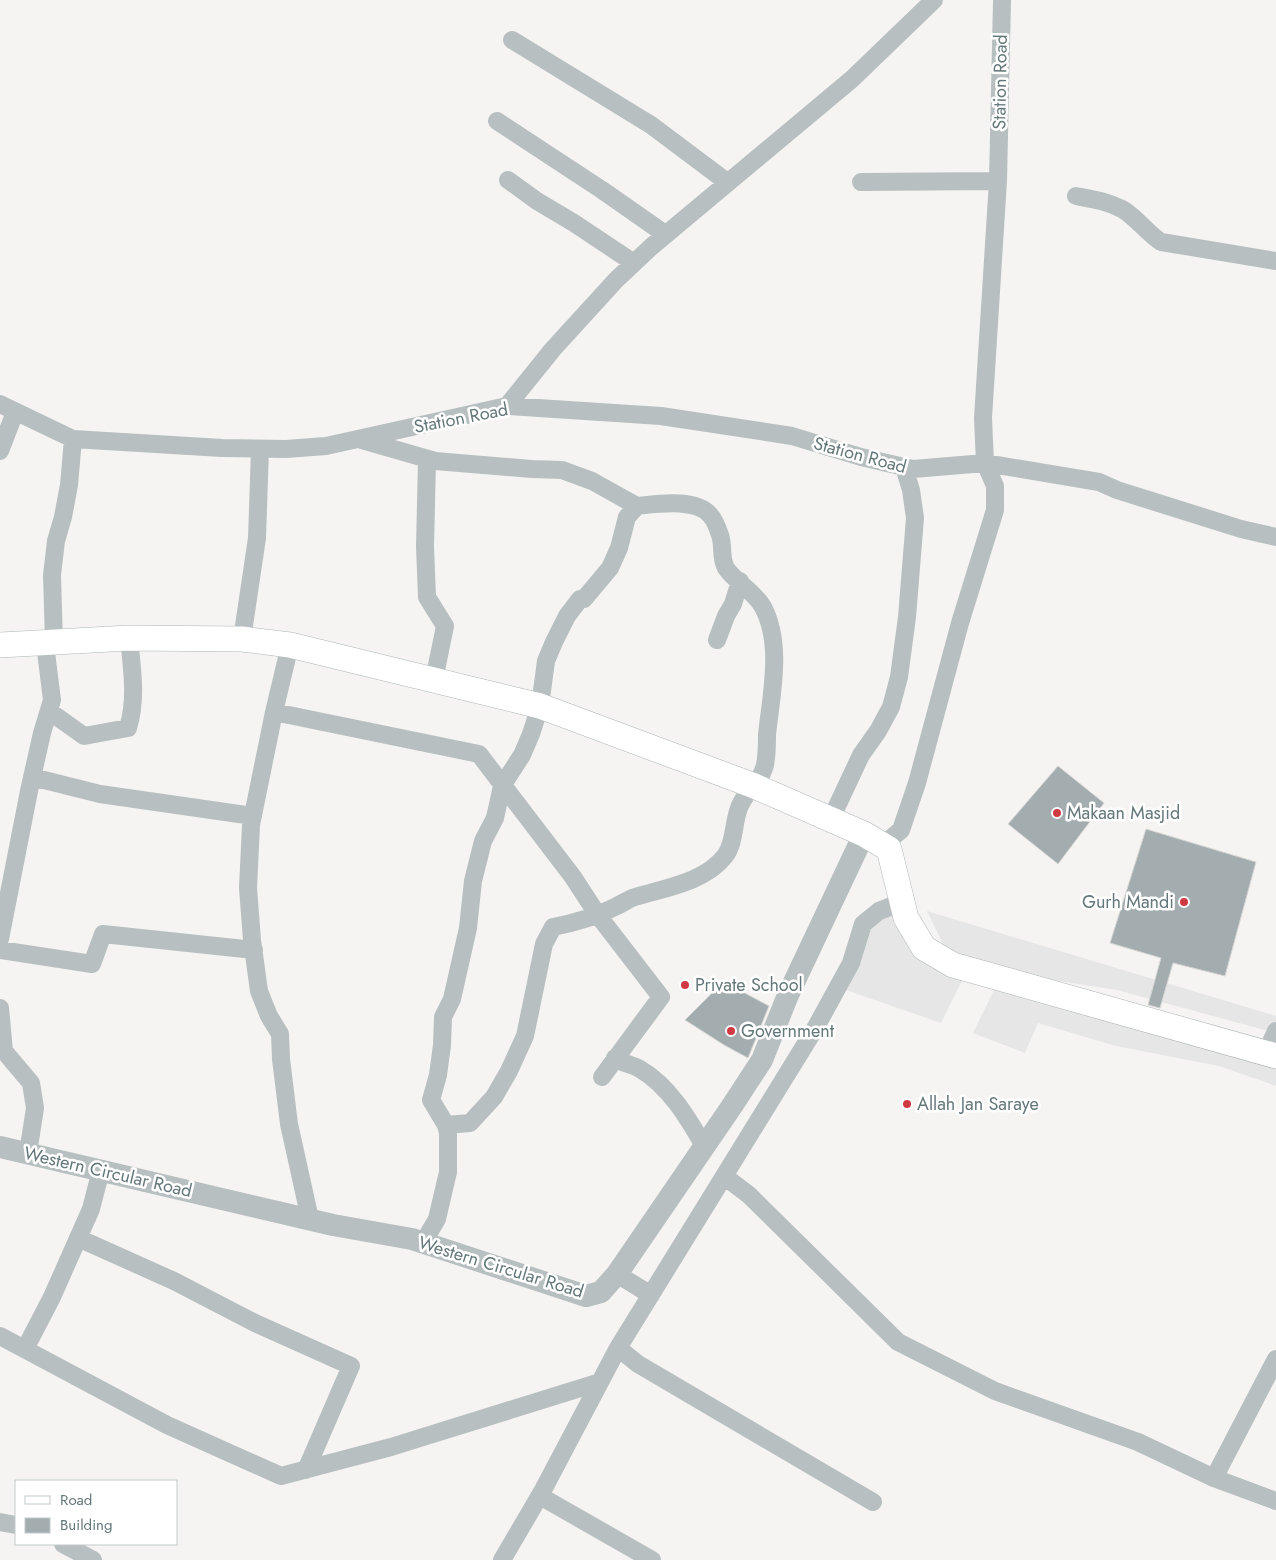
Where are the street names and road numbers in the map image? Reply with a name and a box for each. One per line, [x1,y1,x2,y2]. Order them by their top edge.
street label: Station Road [986,34,1014,130]
street label: Station Road [412,396,510,440]
street label: Station Road [811,430,909,480]
street label: Western Circular Road [21,1140,195,1204]
street label: Western Circular Road [415,1229,587,1305]

